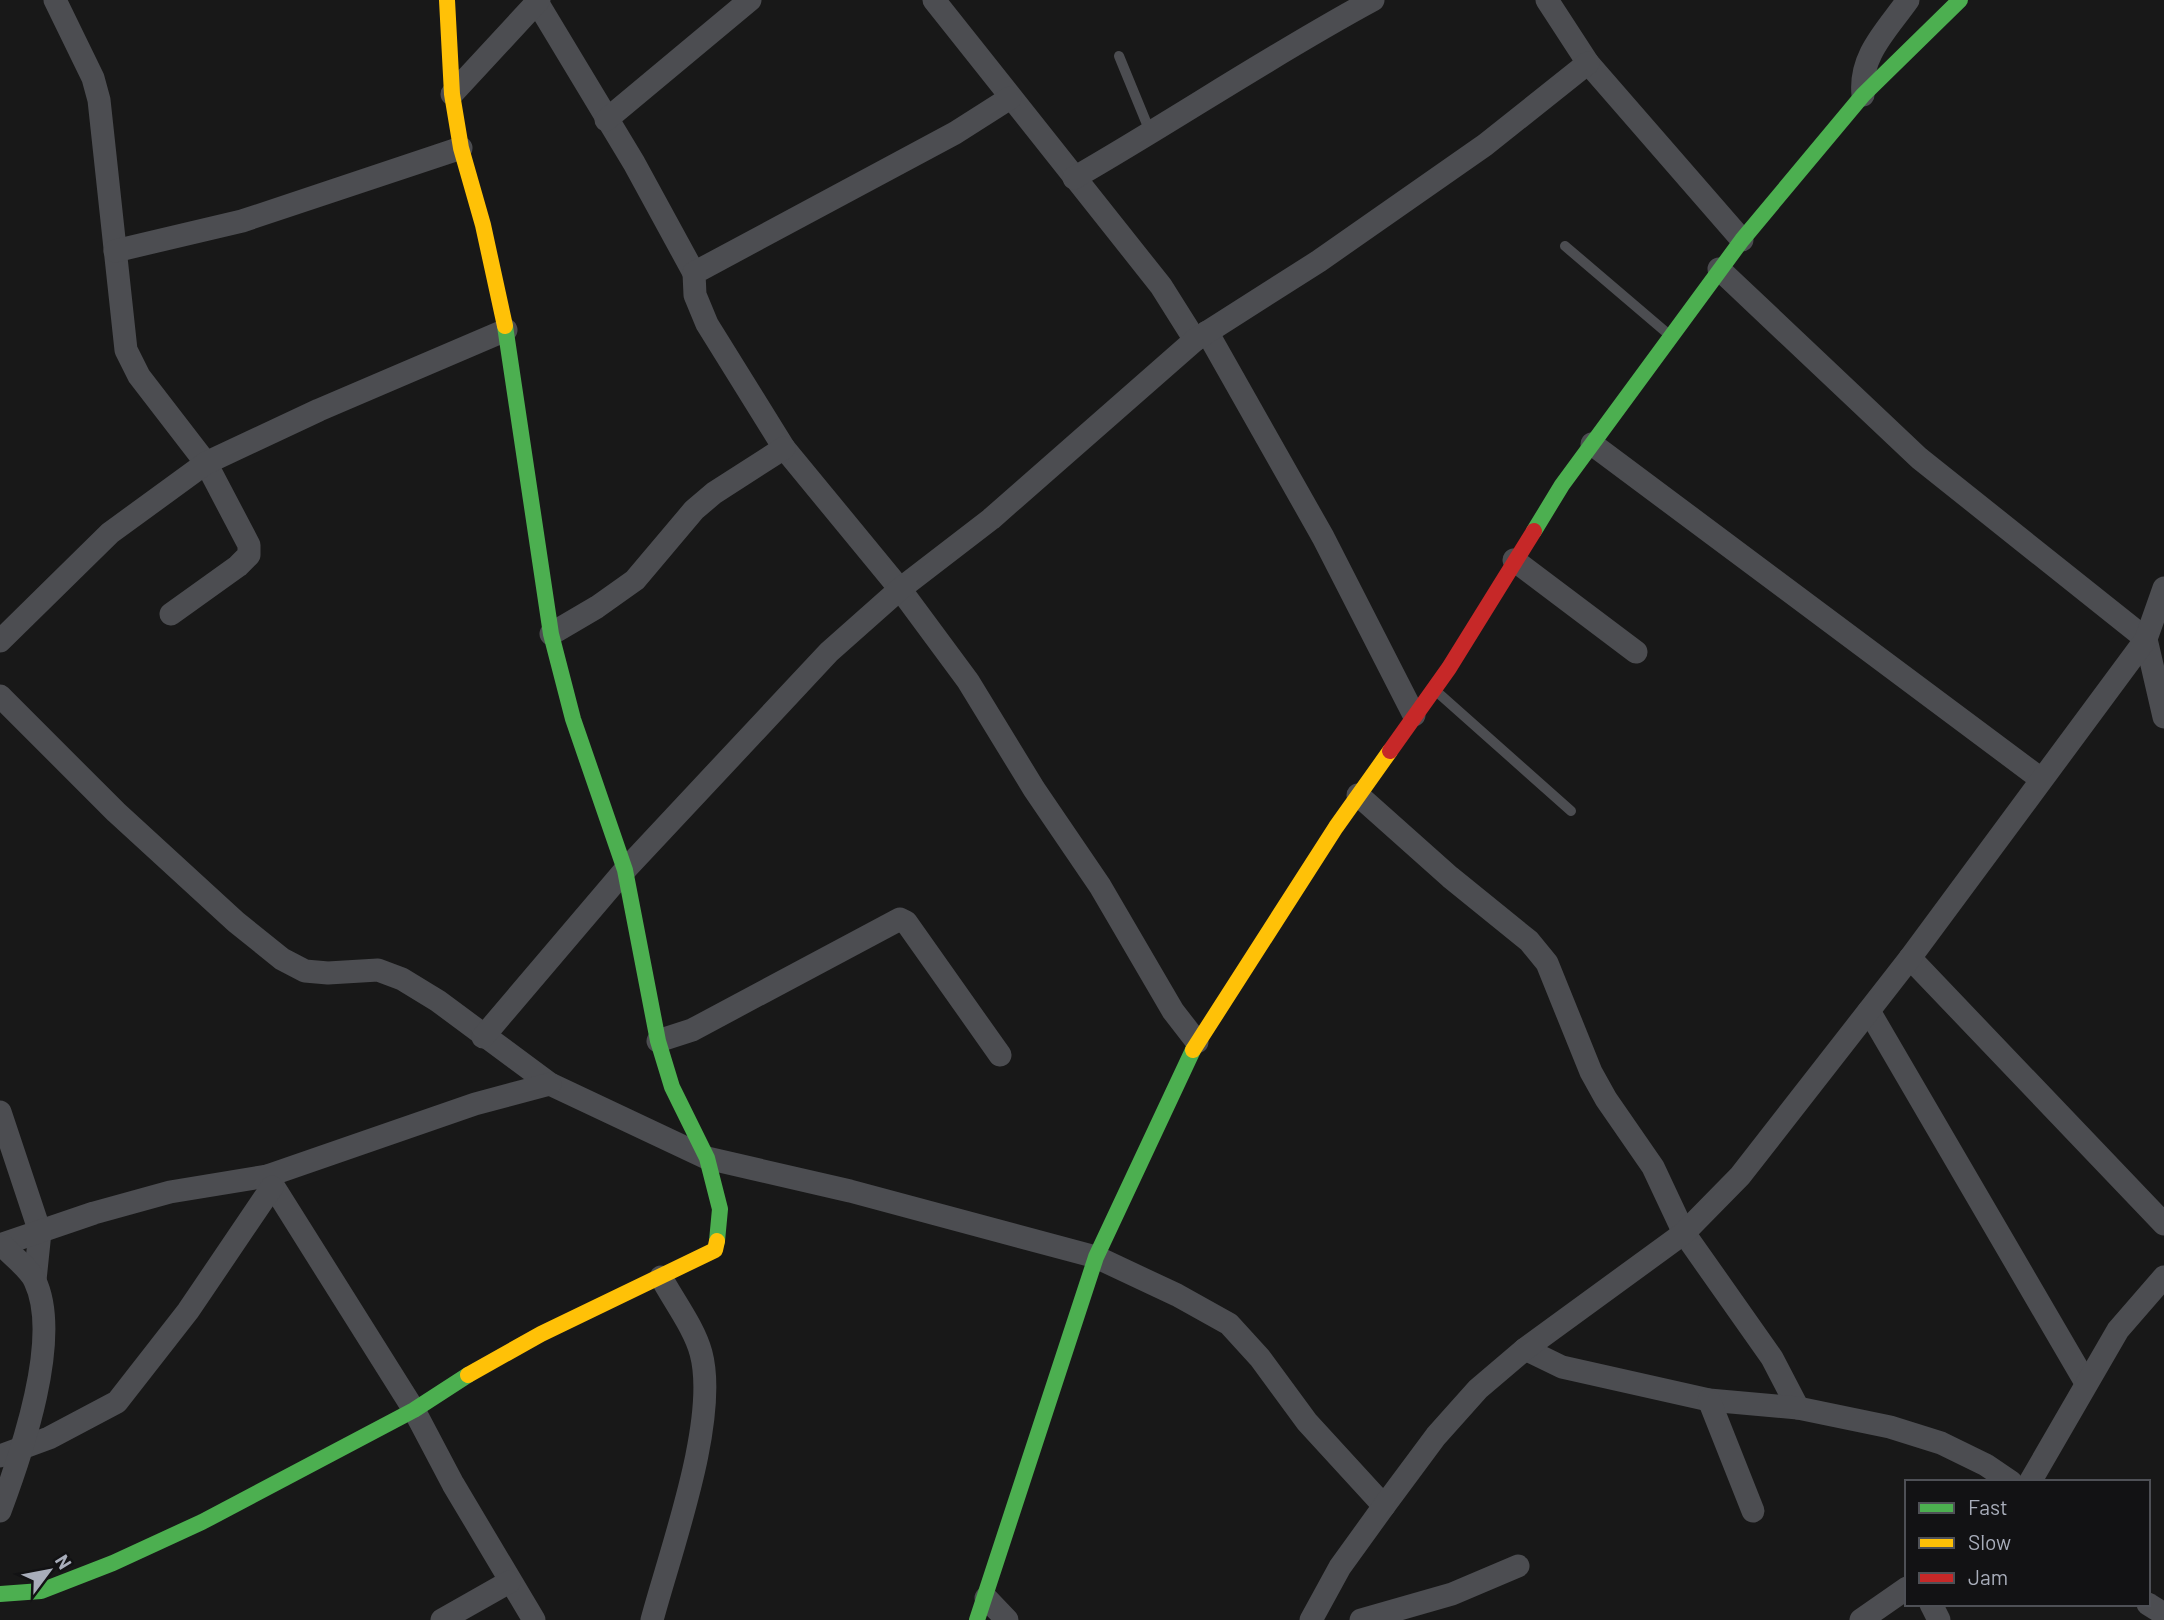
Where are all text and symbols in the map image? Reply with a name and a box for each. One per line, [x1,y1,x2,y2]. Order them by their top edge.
legend [1905,1480,2150,1606]
text: Fast [1968,1494,2008,1519]
text: Slow [1968,1529,2011,1554]
north arrow [14,1536,84,1606]
text: N [51,1550,77,1573]
text: Jam [1968,1564,2008,1589]

